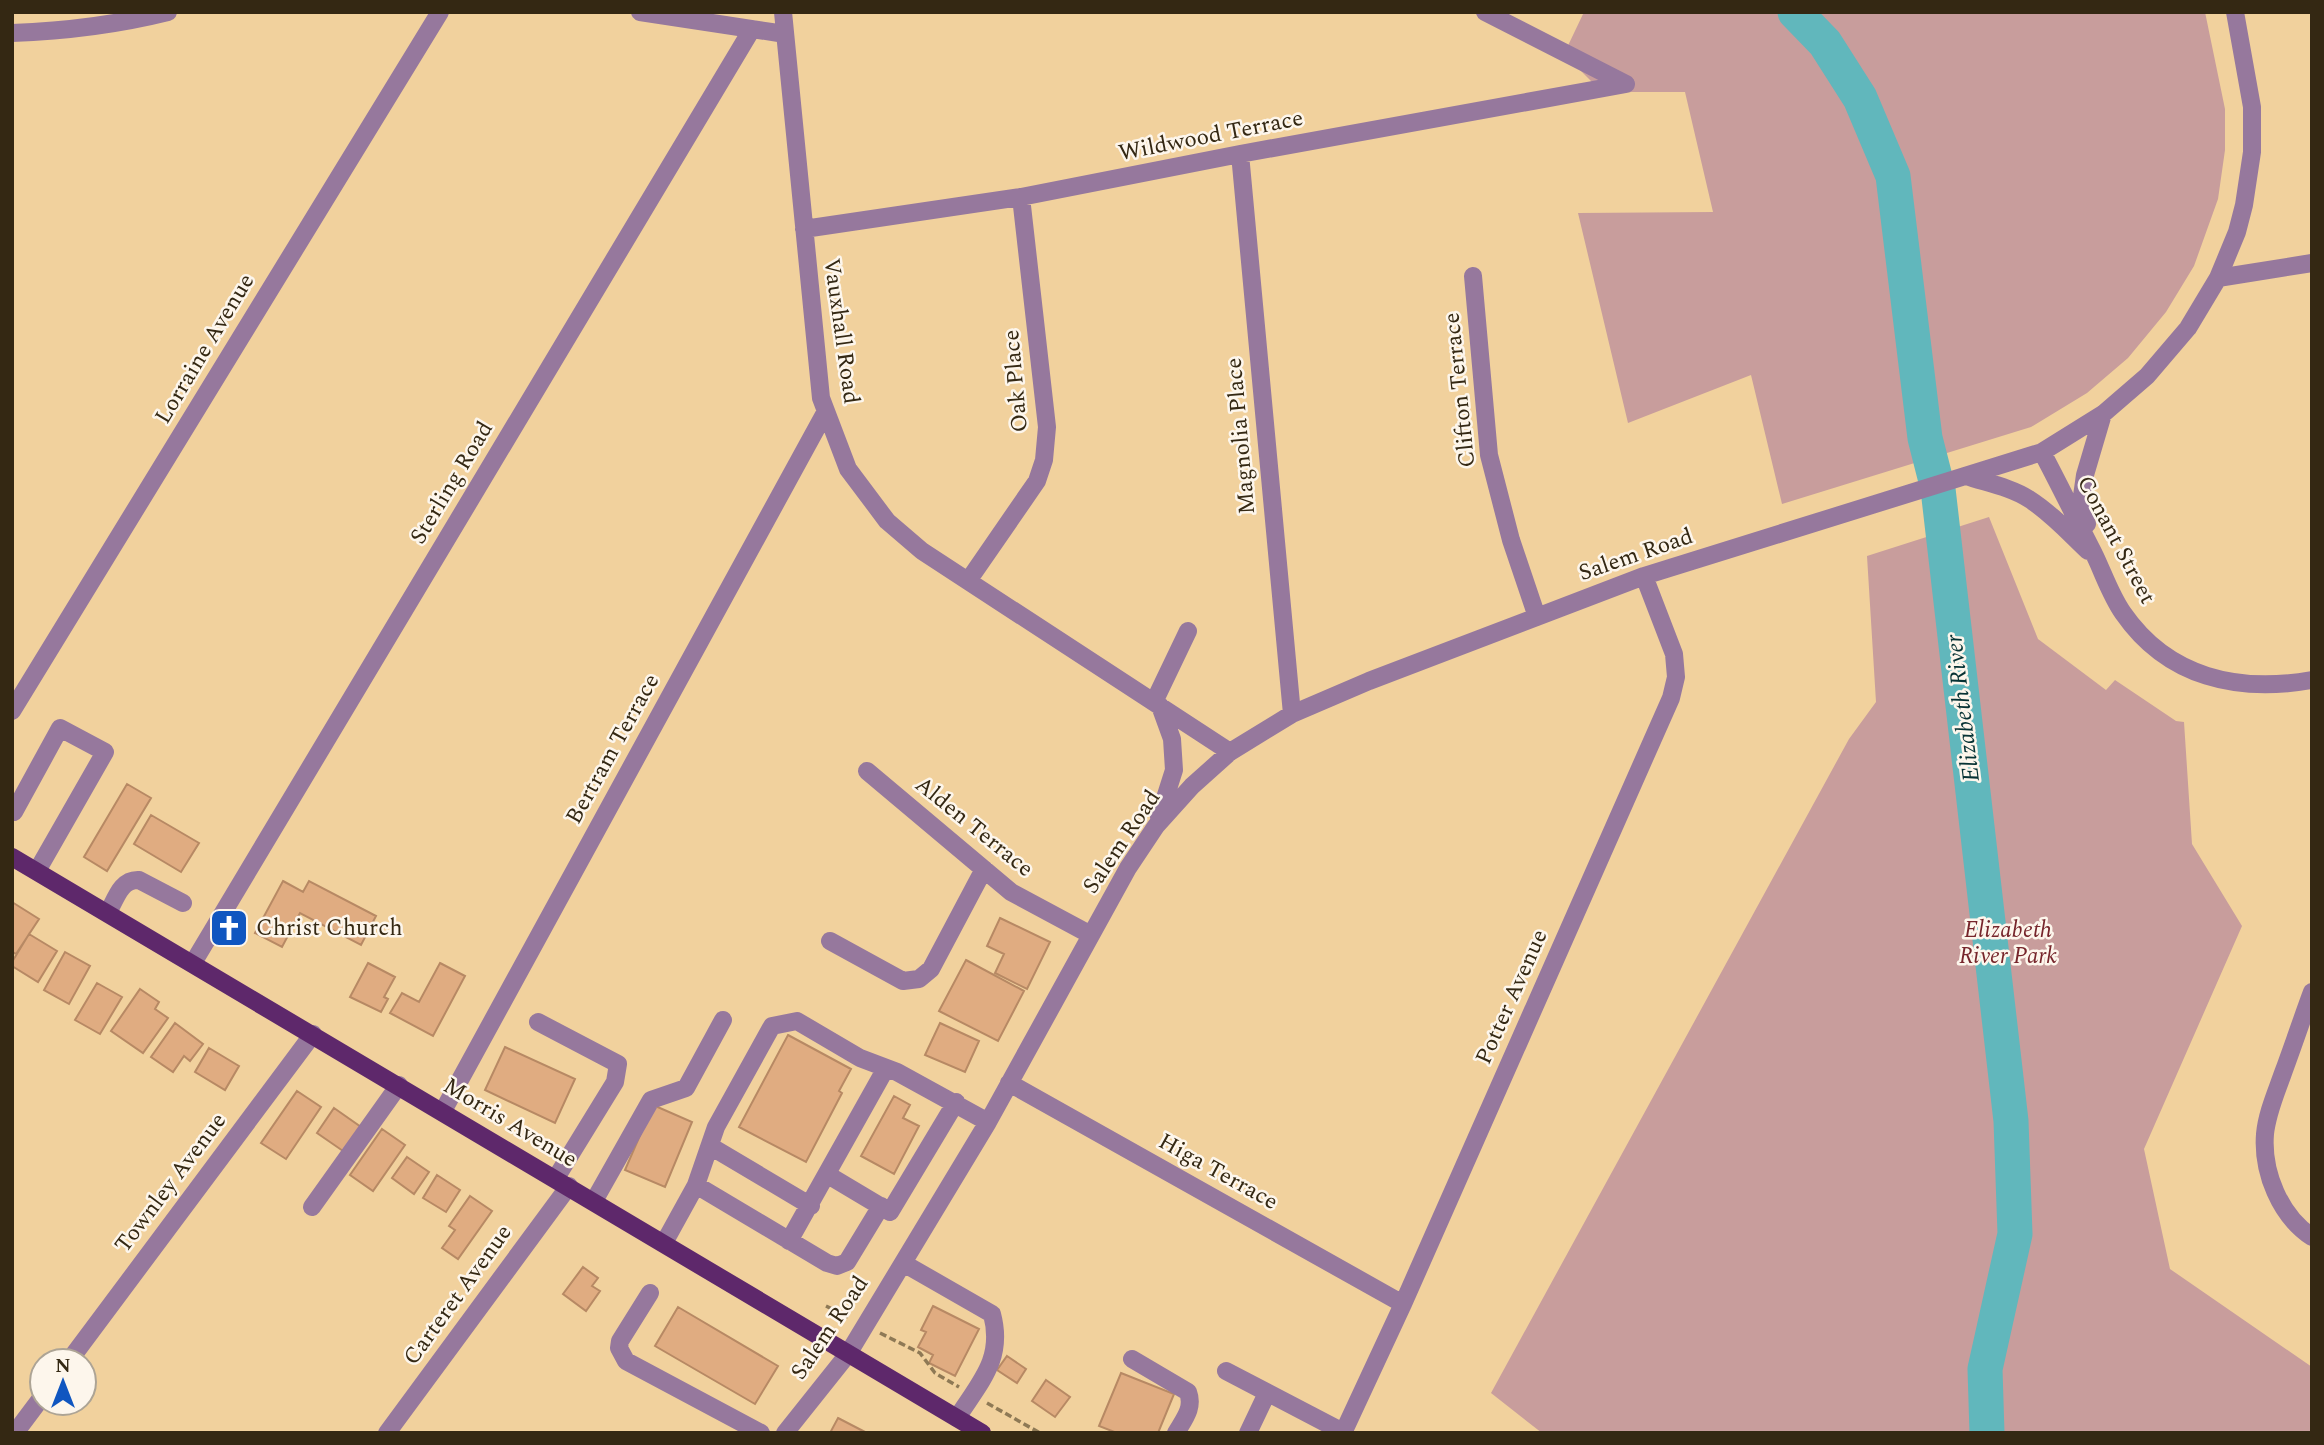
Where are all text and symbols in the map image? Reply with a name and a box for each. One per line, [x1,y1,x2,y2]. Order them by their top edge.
street label: Wildwood Terrace [1116,101,1306,171]
street label: Vauxhall Road [813,256,869,406]
street label: Lorraine Avenue [146,267,264,431]
street label: Clifton Terrace [1434,311,1486,469]
street label: Oak Place [994,328,1038,434]
street label: Magnolia Place [1217,356,1265,516]
street label: Sterling Road [401,415,503,551]
street label: Conant Street [2067,469,2165,611]
street label: Salem Road [1574,519,1698,591]
water label: Elizabeth River [1936,631,1990,784]
street label: Bertram Terrace [557,667,669,831]
street label: Alden Terrace [907,768,1041,886]
street label: Salem Road [1074,783,1170,901]
church icon: Christ Church [208,907,250,949]
place label: Christ Church [256,911,403,946]
park label: Elizabeth River Park [1959,913,2057,974]
street label: Potter Avenue [1467,924,1557,1070]
street label: Morris Avenue [436,1069,584,1177]
street label: Townley Avenue [106,1105,236,1261]
street label: Higa Terrace [1152,1125,1284,1219]
street label: Carteret Avenue [395,1217,521,1373]
street label: Salem Road [782,1269,878,1387]
north arrow [28,1347,98,1417]
text: N [55,1352,71,1381]

